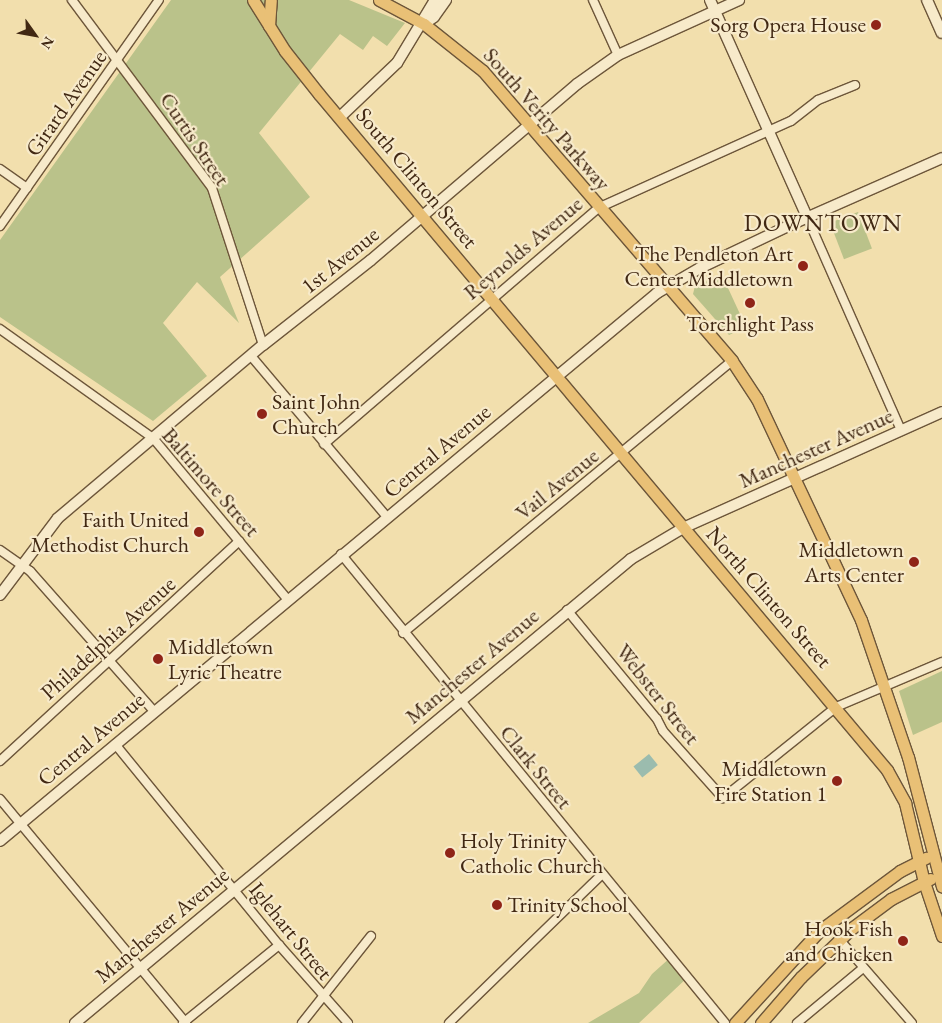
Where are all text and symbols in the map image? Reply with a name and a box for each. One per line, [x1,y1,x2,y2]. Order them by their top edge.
north arrow [10,10,60,60]
place label: Sorg Opera House [710,12,866,38]
marker: Sorg Opera House [870,19,882,31]
text: N [37,33,58,53]
street label: South Verity Parkway [478,42,616,196]
street label: Girard Avenue [20,45,112,161]
street label: Curtis Street [154,87,236,191]
street label: South Clinton Street [351,102,483,254]
street label: Reynolds Avenue [458,191,588,305]
district label: DOWNTOWN [743,209,903,237]
street label: 1st Avenue [296,221,384,299]
place label: The Pendleton Art Center Middletown [624,240,793,292]
marker: The Pendleton Art Center Middletown [797,260,809,272]
marker: Torchlight Pass [744,297,756,309]
place label: Torchlight Pass [686,311,814,337]
place label: Saint John Church [272,388,360,440]
street label: Central Avenue [378,399,496,503]
street label: Manchester Avenue [735,402,897,494]
marker: Saint John Church [256,408,268,420]
street label: Baltimore Street [156,422,266,542]
street label: Vail Avenue [510,442,604,526]
place label: Faith United Methodist Church [31,506,189,558]
street label: North Clinton Street [701,521,837,673]
marker: Faith United Methodist Church [193,526,205,538]
place label: Middletown Arts Center [799,536,904,588]
marker: Middletown Arts Center [908,556,920,568]
street label: Philadelphia Avenue [35,571,181,705]
street label: Manchester Avenue [400,602,544,730]
place label: Middletown Lyric Theatre [168,633,282,684]
street label: Webster Street [610,638,706,750]
marker: Middletown Lyric Theatre [152,653,164,665]
street label: Central Avenue [32,687,150,791]
street label: Clark Street [494,720,578,814]
place label: Middletown Fire Station 1 [714,755,827,806]
marker: Middletown Fire Station 1 [831,775,843,787]
place label: Holy Trinity Catholic Church [460,827,603,878]
marker: Holy Trinity Catholic Church [444,847,456,859]
street label: Manchester Avenue [90,861,234,989]
street label: Iglehart Street [244,877,338,985]
place label: Trinity School [507,892,627,918]
marker: Trinity School [491,899,503,911]
place label: Hook Fish and Chicken [785,915,893,966]
marker: Hook Fish and Chicken [897,935,909,947]

